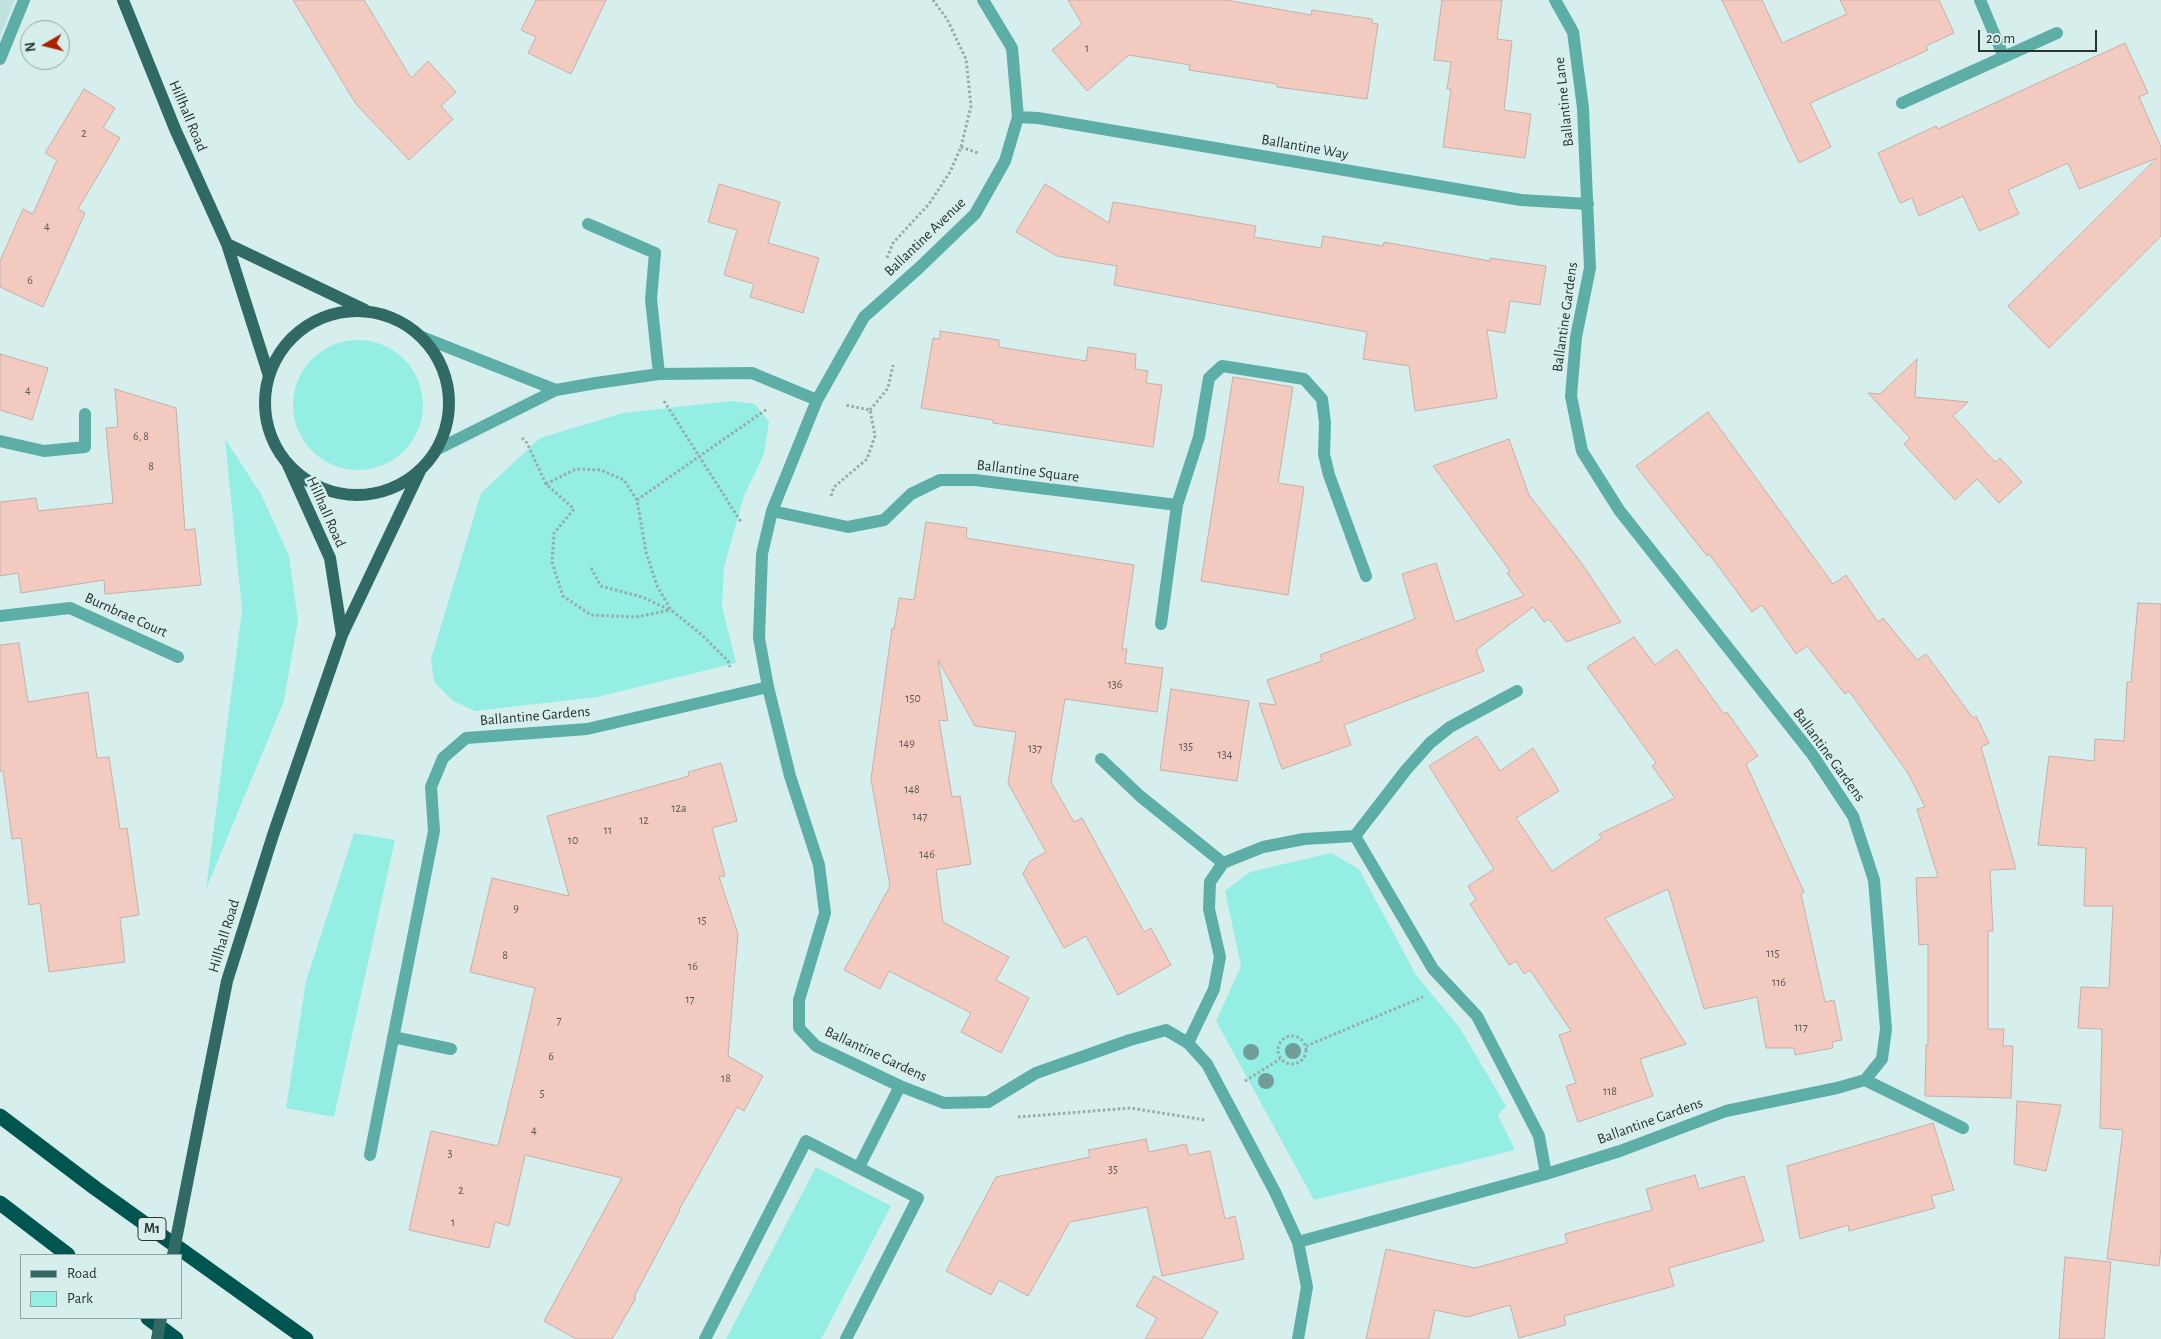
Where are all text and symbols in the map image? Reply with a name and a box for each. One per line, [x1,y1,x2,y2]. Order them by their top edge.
north arrow [20,20,70,70]
scale bar [1981,20,2100,52]
text: 20 m [1986,31,2015,46]
text: N [24,41,39,53]
house number: 1 [1085,41,1089,55]
street label: Ballantine Lane [1550,56,1578,148]
street label: Hillhall Road [165,78,211,154]
house number: 2 [81,126,87,140]
street label: Ballantine Way [1260,130,1350,164]
street label: Ballantine Avenue [881,194,969,280]
house number: 4 [44,219,50,233]
street label: Ballantine Gardens [1548,261,1582,373]
house number: 6 [27,273,33,287]
house number: 4 [25,383,31,397]
house number: 6, 8 [133,429,149,443]
street label: Ballantine Square [976,456,1080,486]
house number: 8 [148,459,154,473]
street label: Hillhall Road [302,474,350,550]
street label: Burnbrae Court [82,589,170,641]
house number: 136 [1108,677,1122,691]
house number: 150 [905,691,921,705]
street label: Ballantine Gardens [479,702,591,730]
street label: Ballantine Gardens [1789,705,1869,805]
house number: 149 [899,736,915,750]
house number: 135 [1179,739,1193,753]
house number: 137 [1028,741,1042,755]
house number: 134 [1218,747,1232,761]
house number: 148 [904,782,920,796]
house number: 12a [671,801,687,815]
house number: 147 [913,809,927,823]
house number: 12 [639,813,649,827]
house number: 11 [604,823,612,837]
house number: 10 [568,833,578,847]
house number: 146 [919,847,935,861]
street label: Hillhall Road [204,897,244,975]
house number: 9 [513,901,519,915]
house number: 15 [697,913,707,927]
house number: 115 [1766,946,1780,960]
house number: 8 [502,948,508,962]
house number: 16 [688,959,698,973]
house number: 116 [1772,975,1786,989]
house number: 17 [685,992,695,1006]
house number: 7 [556,1013,562,1027]
house number: 117 [1794,1020,1808,1034]
street label: Ballantine Gardens [822,1022,930,1086]
house number: 6 [548,1049,554,1063]
house number: 18 [721,1071,731,1085]
house number: 118 [1603,1084,1617,1098]
house number: 5 [539,1086,545,1100]
street label: Ballantine Gardens [1595,1094,1705,1148]
house number: 4 [531,1123,537,1137]
house number: 3 [448,1146,452,1160]
house number: 35 [1108,1162,1118,1176]
house number: 2 [458,1183,464,1197]
house number: 1 [451,1215,455,1229]
road number: M1 [138,1218,166,1240]
legend [20,1254,182,1319]
text: Road [67,1266,97,1281]
text: Park [67,1291,93,1306]

